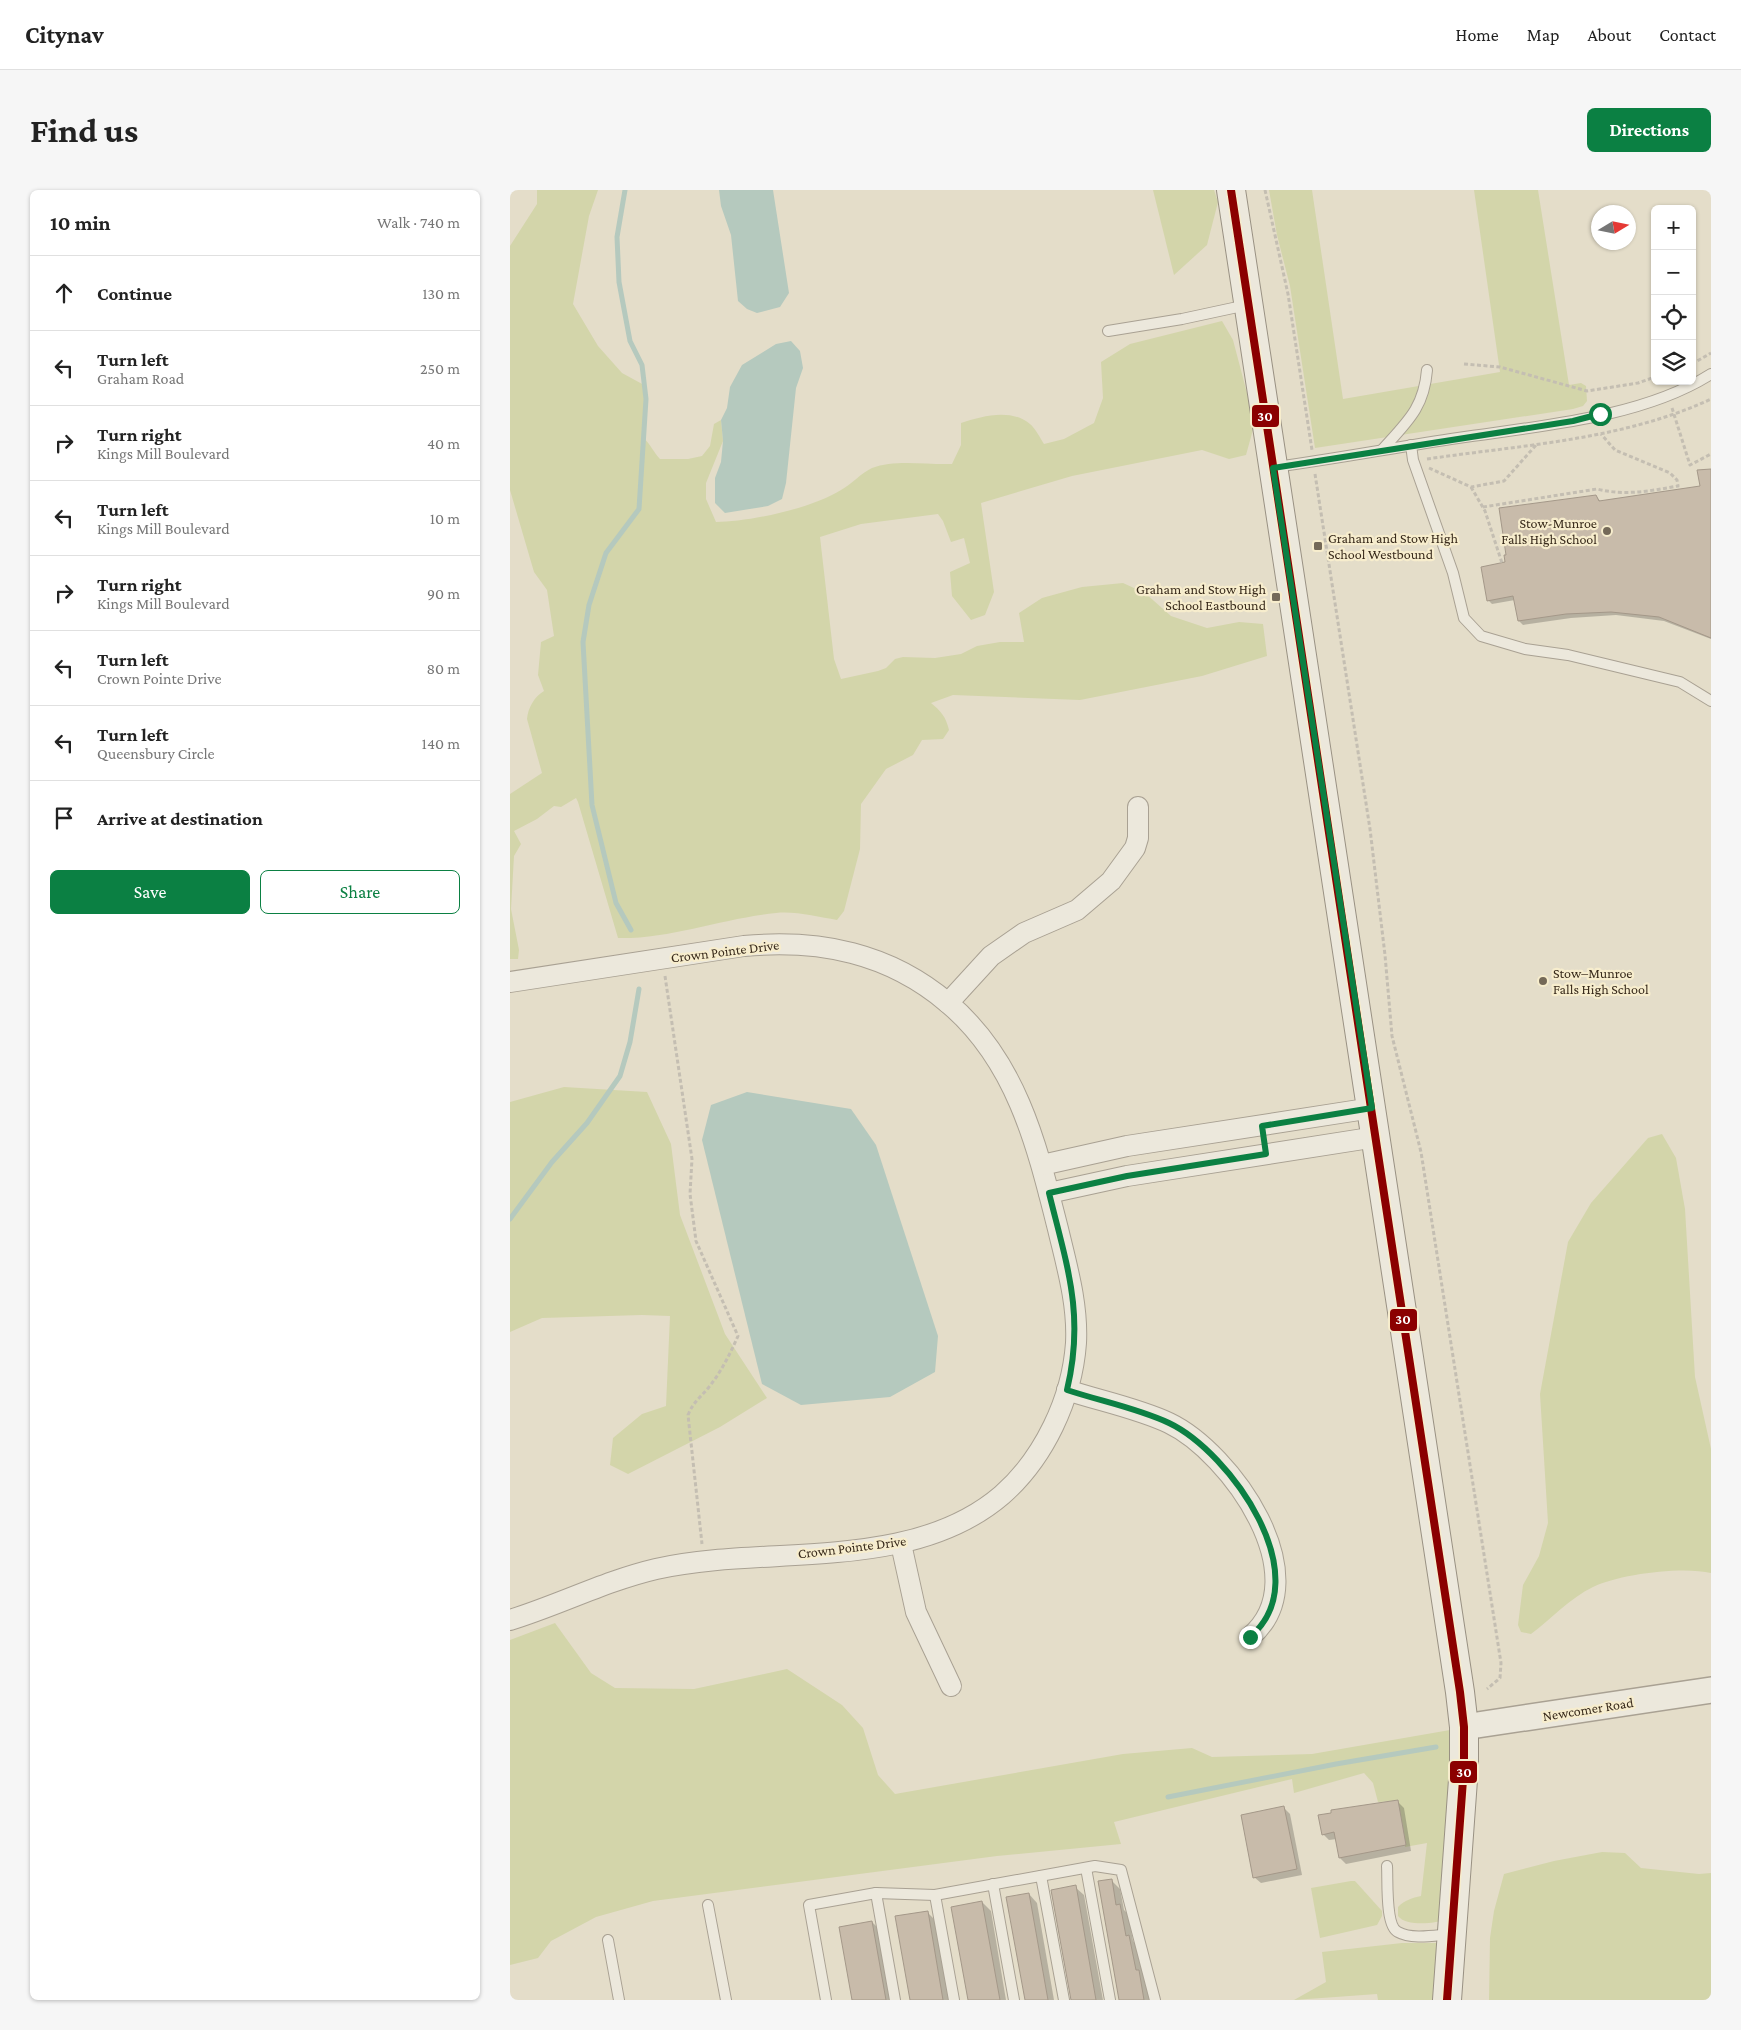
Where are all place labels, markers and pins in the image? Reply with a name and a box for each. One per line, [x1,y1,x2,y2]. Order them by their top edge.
place label: Stow-Munroe Falls High School [1501,515,1597,547]
marker: Stow-Munroe Falls High School [1601,525,1613,537]
place label: Graham and Stow High School Westbound [1328,530,1458,562]
marker: Graham and Stow High School Westbound [1312,540,1324,552]
place label: Graham and Stow High School Eastbound [1136,581,1267,613]
marker: Graham and Stow High School Eastbound [1270,591,1282,603]
place label: Stow–Munroe Falls High School [1553,965,1649,997]
marker: Stow–Munroe Falls High School [1537,975,1549,987]

